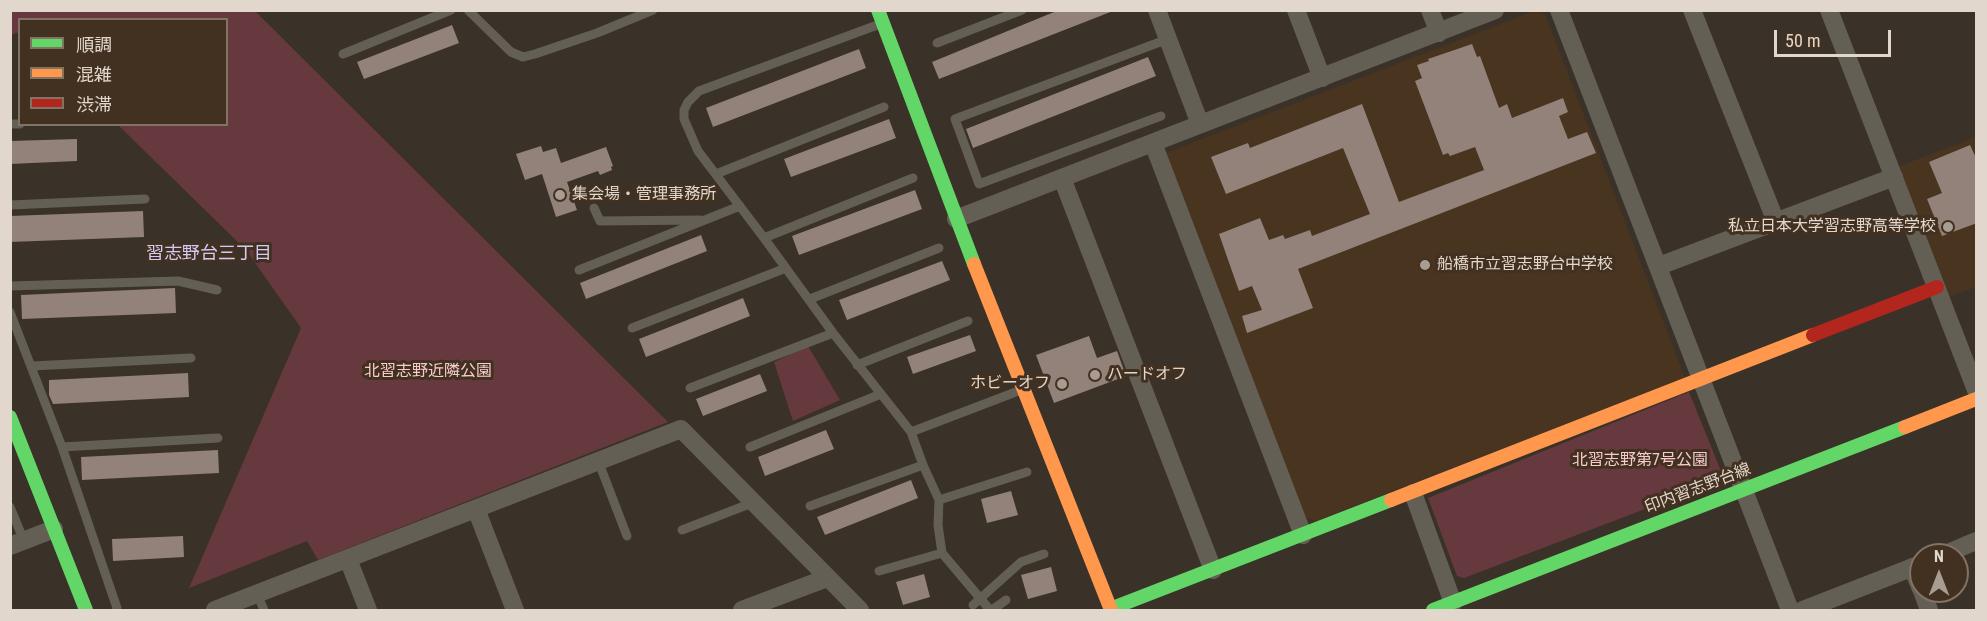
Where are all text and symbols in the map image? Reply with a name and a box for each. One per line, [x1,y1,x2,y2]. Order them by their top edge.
legend [18,18,228,126]
scale bar [1777,18,1894,56]
text: 50 m [1785,30,1820,51]
text: 順調 [76,34,112,55]
text: 混雑 [76,64,112,85]
text: 渋滞 [76,94,112,115]
place label: 集会場・管理事務所 [572,185,716,205]
marker: 集会場・管理事務所 [553,188,567,202]
place label: 私立日本大学習志野高等学校 [1728,217,1936,237]
marker: 私立日本大学習志野高等学校 [1941,220,1955,234]
district label: 習志野台三丁目 [146,243,272,265]
place label: 船橋市立習志野台中学校 [1437,255,1613,275]
marker: 船橋市立習志野台中学校 [1418,258,1432,272]
park label: 北習志野近隣公園 [364,362,492,382]
place label: ハードオフ [1107,365,1187,385]
marker: ハードオフ [1088,368,1102,382]
place label: ホビーオフ [970,374,1050,394]
marker: ホビーオフ [1055,377,1069,391]
park label: 北習志野第7号公園 [1572,451,1708,471]
street label: 印内習志野台線 [1642,460,1754,518]
north arrow [1909,543,1969,603]
text: N [1934,547,1944,566]

